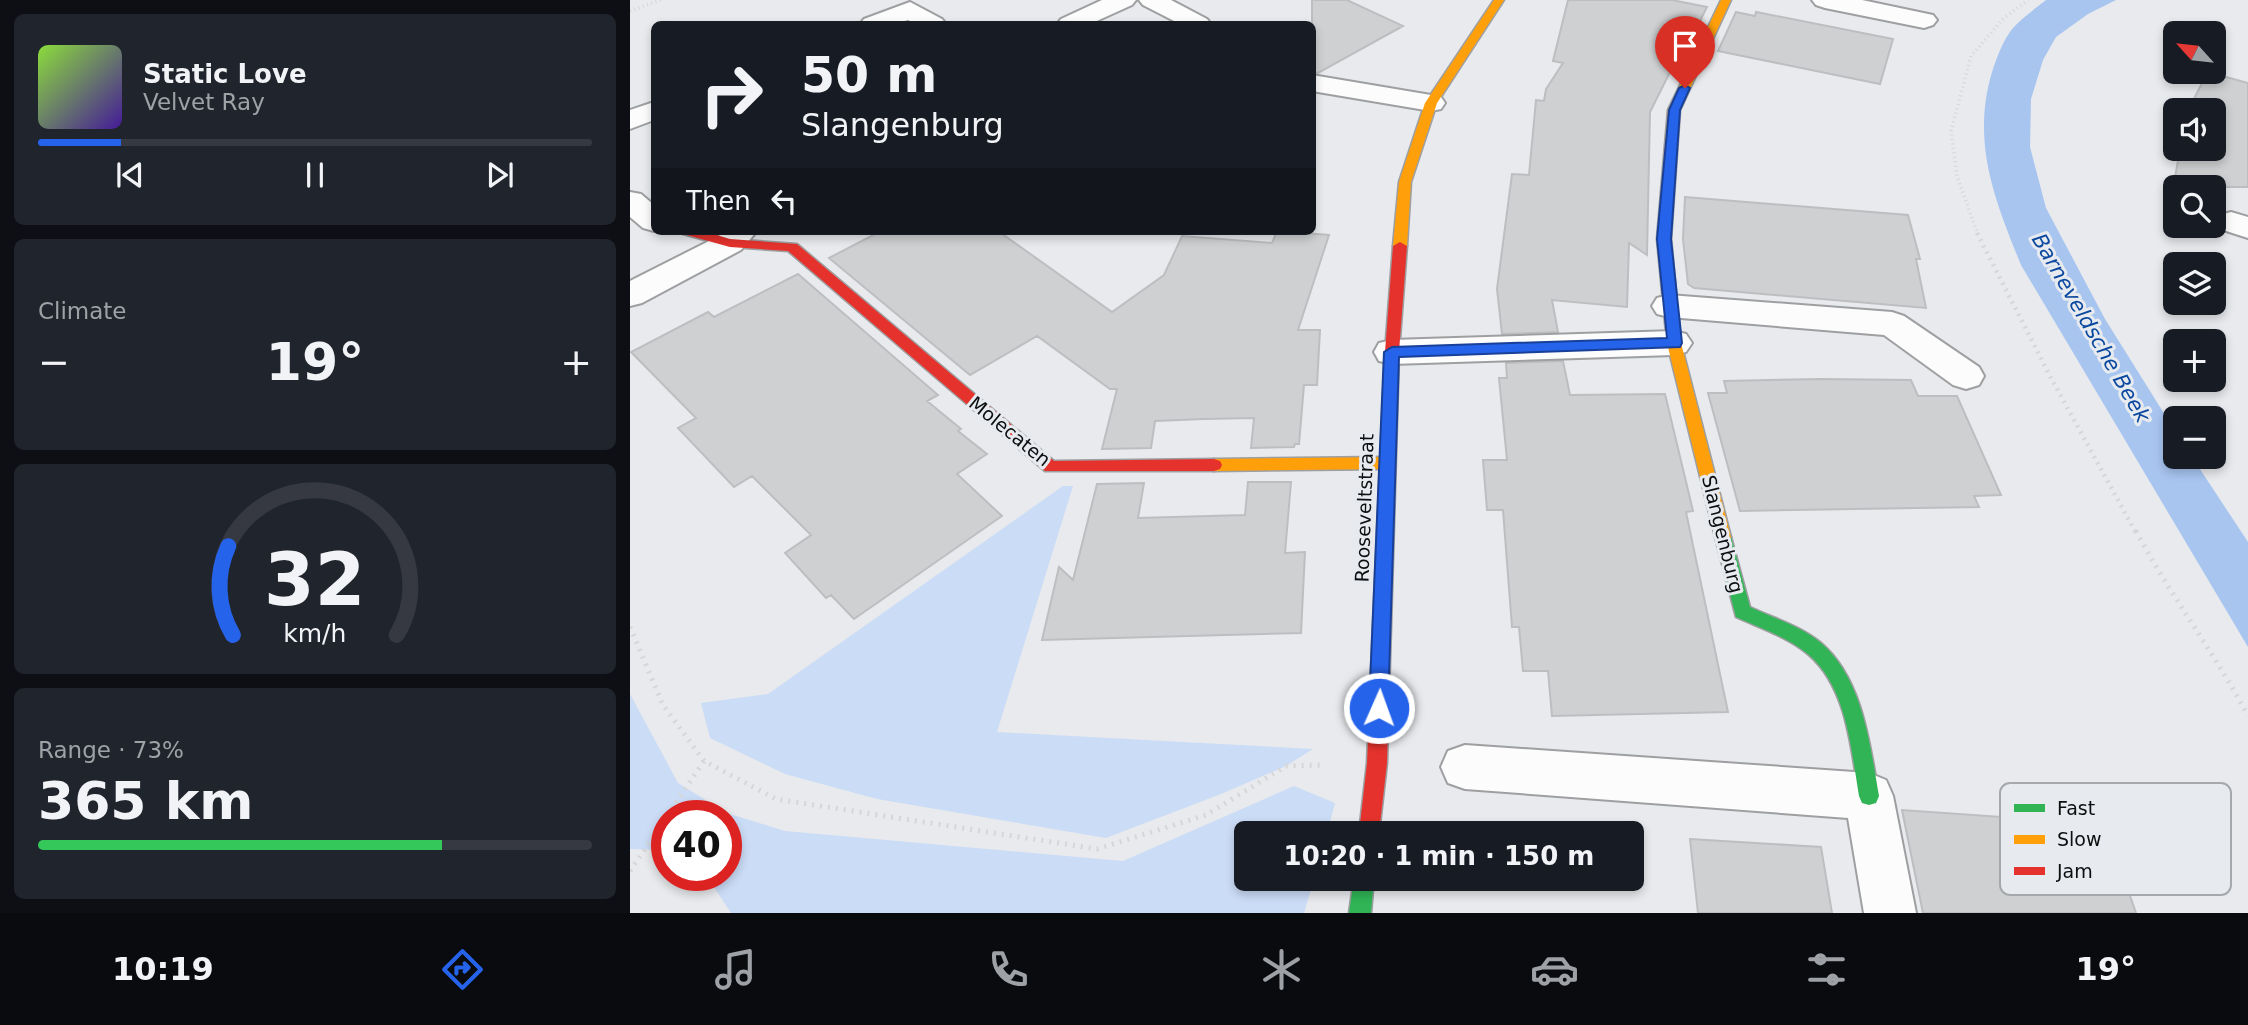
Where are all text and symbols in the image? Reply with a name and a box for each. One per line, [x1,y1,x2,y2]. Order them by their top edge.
pin [1655,16,1715,88]
north arrow [2163,21,2226,84]
map controls [2163,21,2226,469]
icon: arrive [1666,27,1704,65]
text: 50 m [801,47,937,104]
icon: right [686,49,777,140]
text: Static Love [143,59,307,89]
text: Velvet Ray [143,89,265,115]
button: sound [2163,98,2226,161]
text: Slangenburg [801,106,1004,144]
icon: previous [111,156,149,194]
icon: pause [296,156,334,194]
icon: next [481,156,519,194]
button: search [2163,175,2226,238]
icon: left [765,182,803,220]
text: Then [686,186,751,216]
water label: Barneveldsche Beek [2027,229,2155,428]
button: layers [2163,252,2226,315]
text: Climate [38,298,127,324]
button: + [2163,329,2226,392]
text: 19° [266,332,364,392]
text: − [38,340,70,384]
text: + [560,340,592,384]
street label: Molecaten [965,392,1055,470]
button: − [2163,406,2226,469]
street label: Rooseveltstraat [1350,433,1378,583]
street label: Slangenburg [1698,473,1748,595]
text: 32 [264,537,366,622]
text: km/h [283,619,347,648]
position arrow [1342,671,1416,745]
text: Range · 73% [38,737,184,763]
text: 365 km [38,771,253,831]
legend [2000,783,2231,895]
text: Fast [2057,797,2095,819]
speed limit sign: 40 [651,800,742,891]
text: Slow [2057,828,2102,850]
text: 10:20 · 1 min · 150 m [1284,841,1594,871]
text: Jam [2056,860,2093,882]
icon: directions [438,945,487,994]
icon: music [711,945,760,994]
icon: phone [984,945,1033,994]
icon: climate [1257,945,1306,994]
icon: car [1530,945,1579,994]
icon: filters [1802,945,1851,994]
text: 10:19 [112,950,214,988]
text: 19° [2075,950,2136,988]

